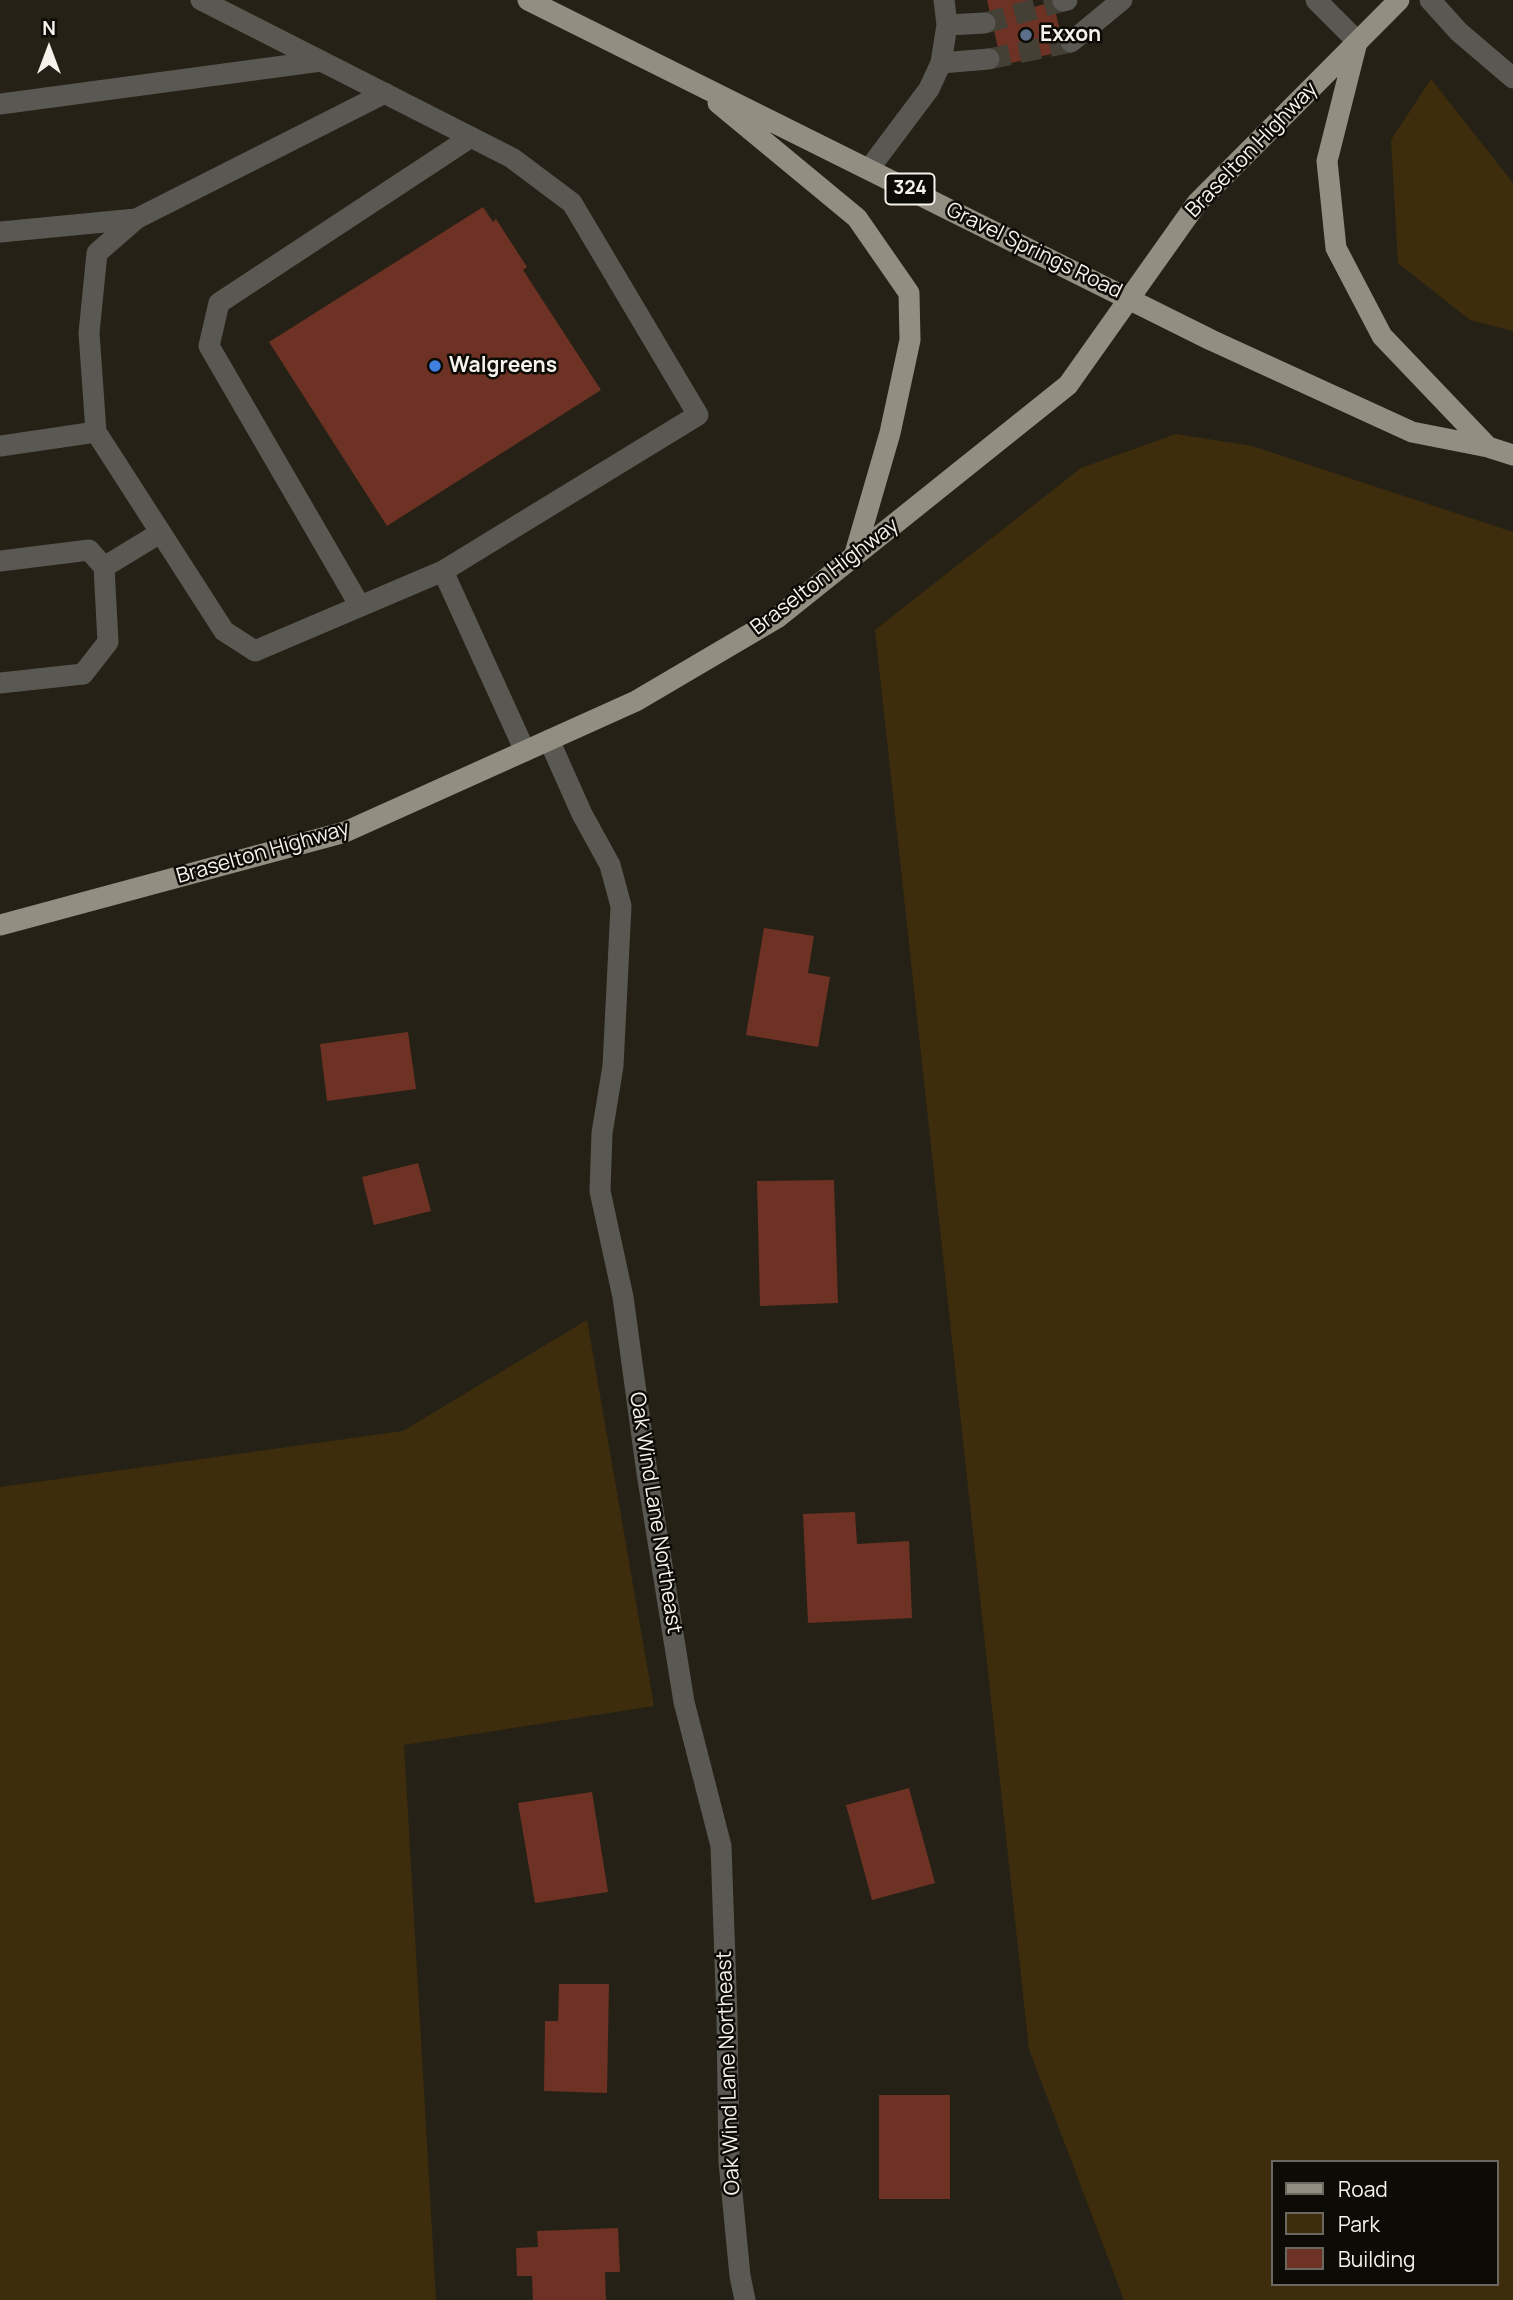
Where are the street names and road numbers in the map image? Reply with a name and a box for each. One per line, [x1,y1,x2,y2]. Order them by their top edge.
street label: Braselton Highway [1181,77,1323,223]
road number: 324 [886,174,934,204]
street label: Gravel Springs Road [942,197,1126,305]
street label: Braselton Highway [746,513,904,641]
street label: Braselton Highway [174,816,352,890]
street label: Oak Wind Lane Northeast [623,1390,687,1636]
street label: Oak Wind Lane Northeast [712,1950,746,2196]

